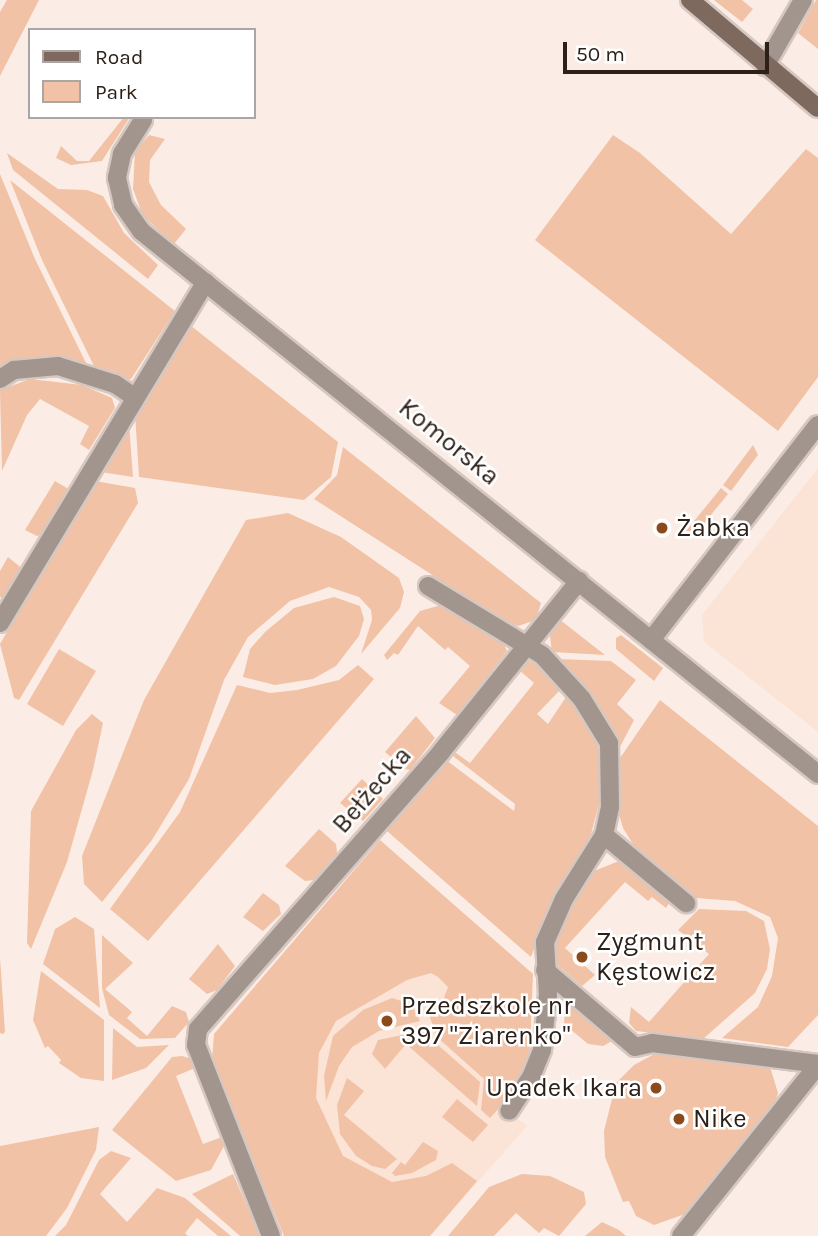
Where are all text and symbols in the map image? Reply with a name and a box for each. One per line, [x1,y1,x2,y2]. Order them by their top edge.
legend [28,28,256,119]
scale bar [566,28,772,72]
text: 50 m [576,42,625,66]
text: Road [95,45,143,69]
text: Park [95,80,138,104]
street label: Komorska [392,392,506,492]
place label: Żabka [676,512,750,544]
marker: Żabka [654,520,670,536]
street label: Bełżecka [326,740,418,840]
place label: Zygmunt Kęstowicz [596,926,715,988]
marker: Zygmunt Kęstowicz [574,949,590,965]
place label: Przedszkole nr 397 "Ziarenko" [401,990,573,1052]
marker: Przedszkole nr 397 "Ziarenko" [379,1013,395,1029]
place label: Upadek Ikara [486,1072,642,1104]
marker: Upadek Ikara [648,1080,664,1096]
place label: Nike [693,1103,747,1135]
marker: Nike [671,1111,687,1127]

